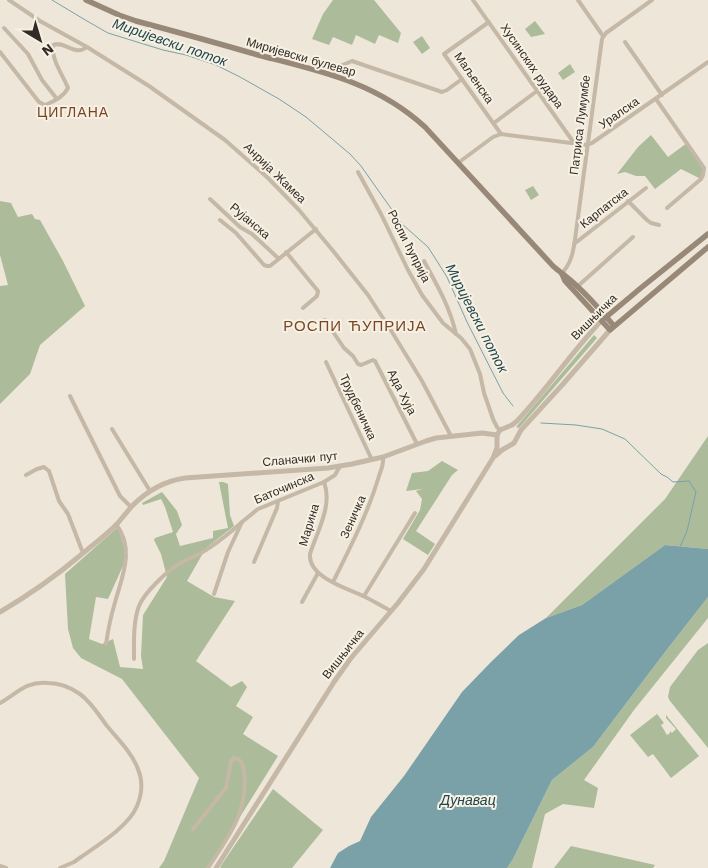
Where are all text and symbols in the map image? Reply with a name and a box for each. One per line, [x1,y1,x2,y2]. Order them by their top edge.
north arrow [15,15,65,65]
water label: Миријевски поток [110,15,231,70]
street label: Хусинских рудара [498,21,567,111]
street label: Миријевски булевар [245,35,358,79]
text: N [39,41,57,60]
street label: Маљенска [451,50,497,107]
street label: Патриса Лумумбе [567,74,593,176]
street label: Уралска [596,94,642,132]
district label: ЦИГЛАНА [37,104,109,120]
street label: Анрија Жамеа [241,140,309,206]
street label: Карпатска [577,185,631,231]
street label: Рујанска [227,200,273,242]
street label: Роспи ћуприја [385,207,433,285]
water label: Миријевски поток [443,261,512,377]
street label: Вишњичка [568,291,620,343]
district label: РОСПИ ЋУПРИЈА [283,317,427,335]
street label: Ада Хуја [385,367,419,417]
street label: Трудбеничка [337,372,379,442]
street label: Сланачки пут [262,449,339,469]
street label: Баточинска [252,469,316,507]
street label: Зеничка [337,493,369,541]
street label: Марина [296,502,322,548]
street label: Вишњичка [319,626,367,682]
water label: Дунавац [438,792,496,808]

